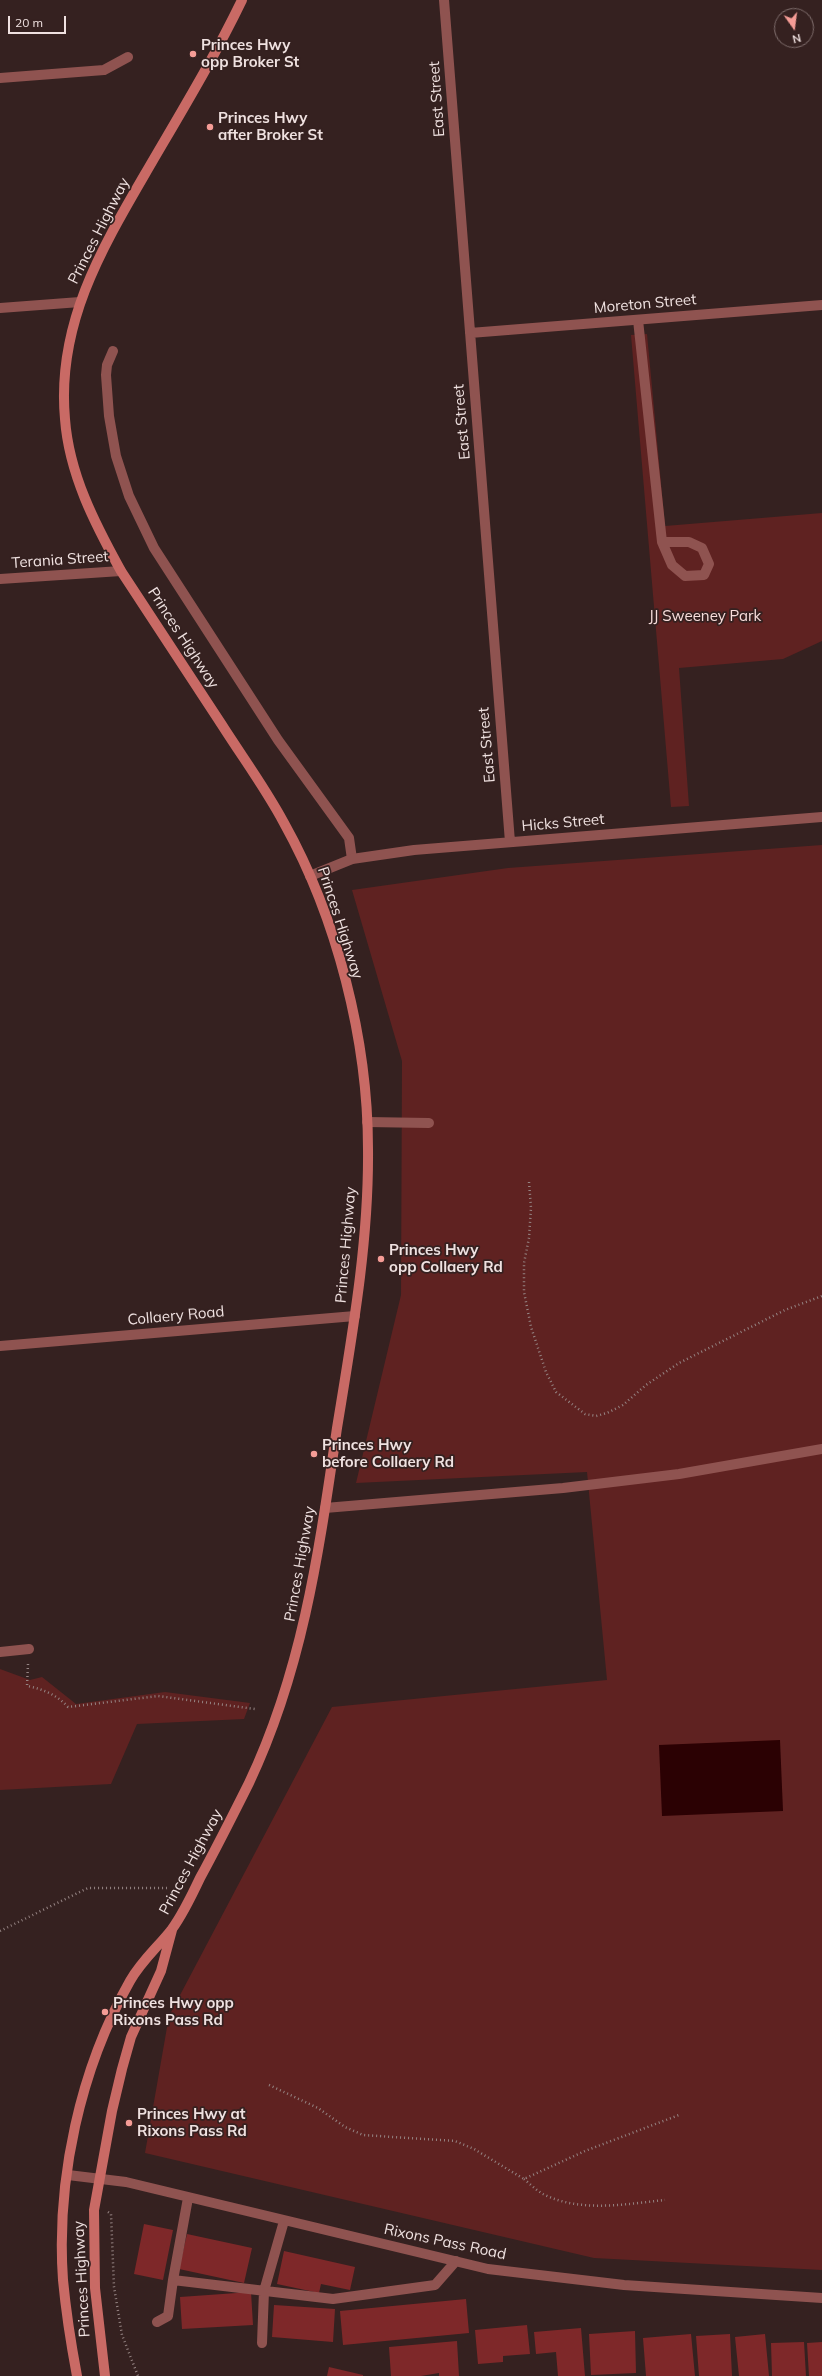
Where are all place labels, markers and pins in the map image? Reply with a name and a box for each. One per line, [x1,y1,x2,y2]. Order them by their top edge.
place label: Princes Hwy opp Broker St [201,36,299,71]
marker: Princes Hwy opp Broker St [188,49,198,59]
place label: Princes Hwy after Broker St [218,109,323,144]
marker: Princes Hwy after Broker St [205,122,215,132]
place label: Princes Hwy opp Collaery Rd [389,1241,503,1276]
marker: Princes Hwy opp Collaery Rd [376,1254,386,1264]
place label: Princes Hwy before Collaery Rd [322,1436,454,1471]
marker: Princes Hwy before Collaery Rd [309,1449,319,1459]
place label: Princes Hwy opp Rixons Pass Rd [113,1994,234,2029]
marker: Princes Hwy opp Rixons Pass Rd [100,2007,110,2017]
place label: Princes Hwy at Rixons Pass Rd [137,2105,247,2140]
marker: Princes Hwy at Rixons Pass Rd [124,2118,134,2128]

